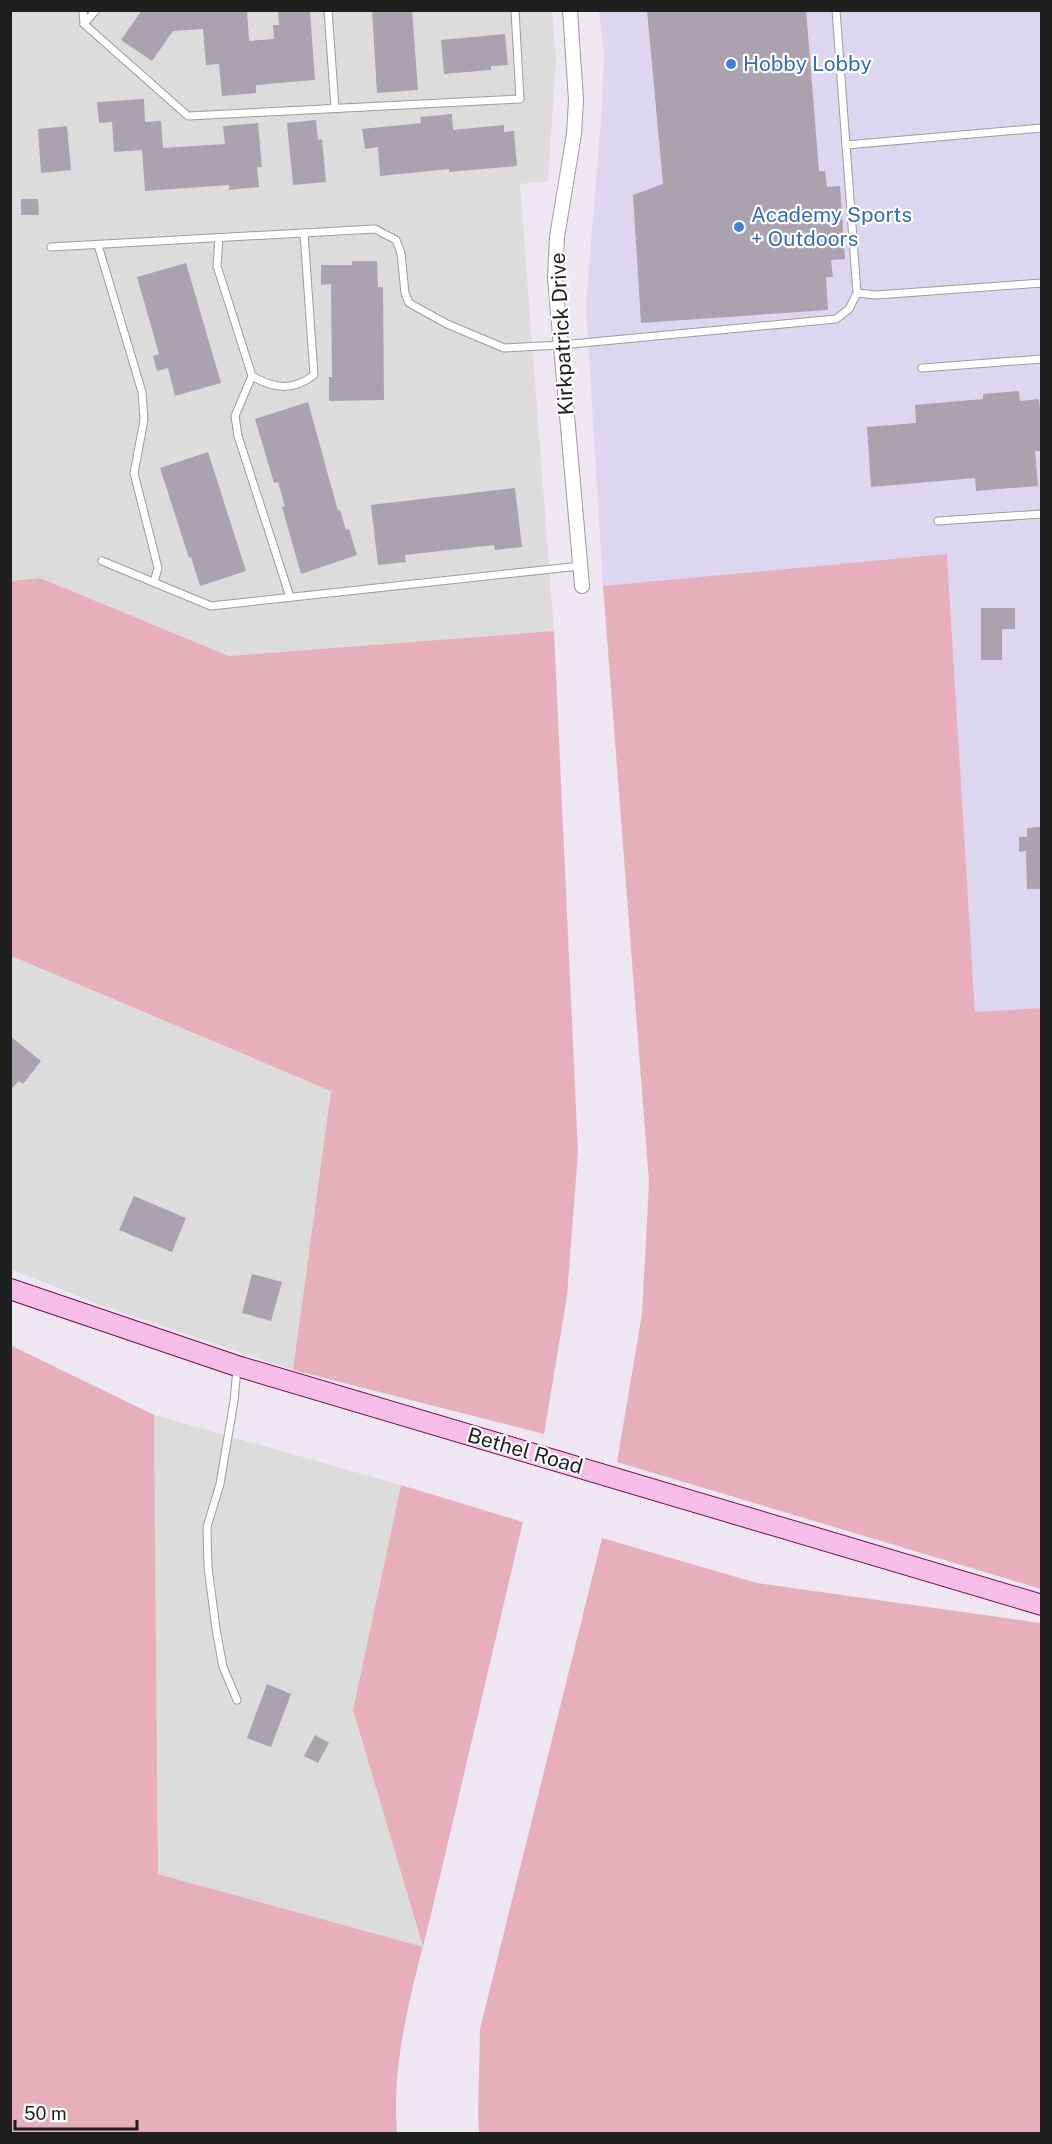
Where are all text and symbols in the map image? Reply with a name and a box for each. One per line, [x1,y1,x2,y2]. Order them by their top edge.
place label: Hobby Lobby [743,51,872,76]
marker: Hobby Lobby [724,57,738,71]
place label: Academy Sports + Outdoors [751,202,912,251]
marker: Academy Sports + Outdoors [732,220,746,234]
street label: Kirkpatrick Drive [545,252,578,416]
street label: Bethel Road [465,1422,586,1479]
scale bar [15,2093,136,2131]
text: 50 m [24,2103,67,2124]

